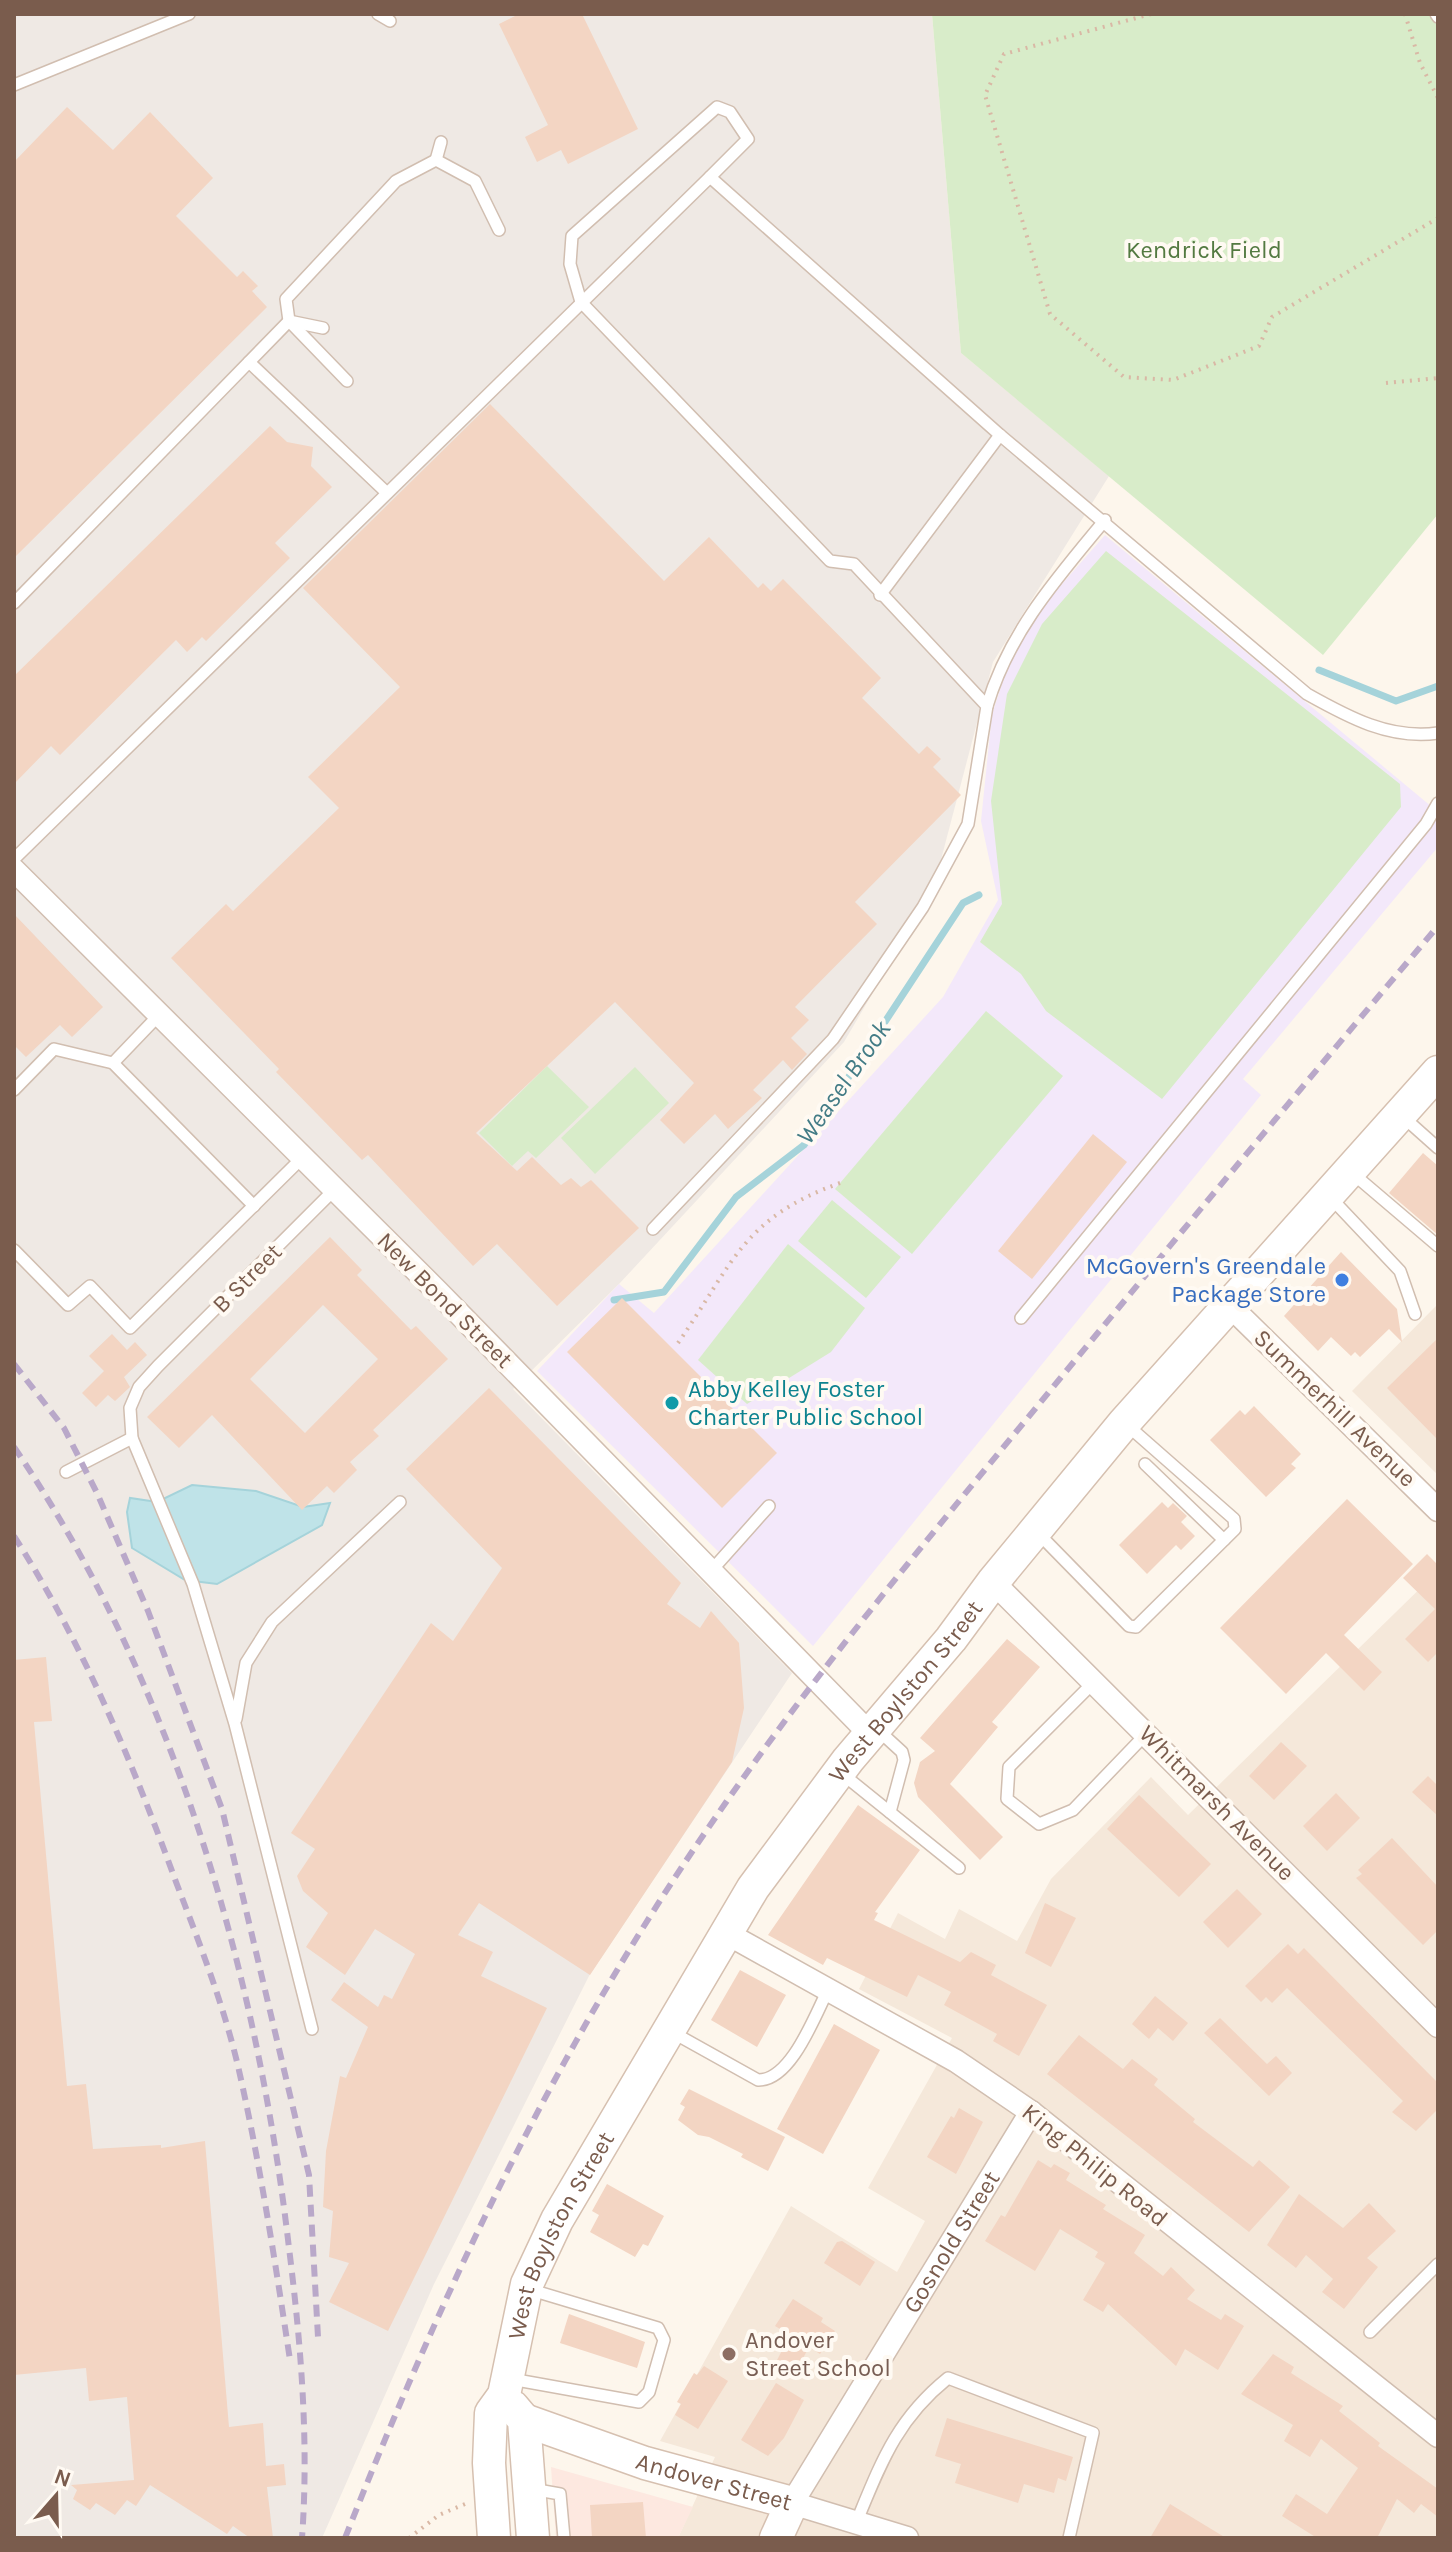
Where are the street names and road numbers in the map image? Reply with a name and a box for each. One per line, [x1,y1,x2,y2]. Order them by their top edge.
street label: New Bond Street [371,1226,519,1374]
street label: B Street [207,1238,287,1318]
street label: Summerhill Avenue [1248,1323,1422,1493]
street label: West Boylston Street [822,1595,989,1788]
street label: Whitmarsh Avenue [1133,1719,1301,1887]
street label: King Philip Road [1017,2098,1173,2232]
street label: West Boylston Street [502,2127,620,2342]
street label: Gosnold Street [897,2166,1006,2318]
street label: Andover Street [632,2447,795,2516]

